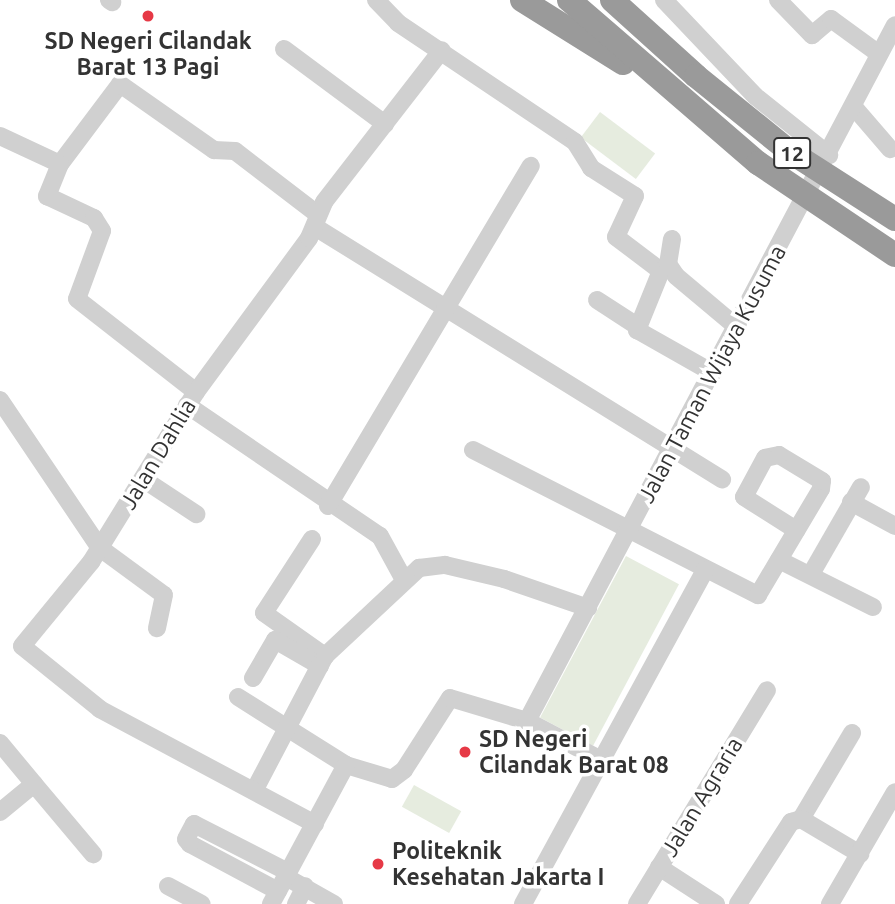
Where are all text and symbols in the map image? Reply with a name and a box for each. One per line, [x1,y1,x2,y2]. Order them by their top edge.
marker: SD Negeri Cilandak Barat 13 Pagi [140,8,156,24]
place label: SD Negeri Cilandak Barat 13 Pagi [44,27,252,81]
road number: 12 [773,136,811,170]
street label: Jalan Taman Wijaya Kusuma [632,240,792,508]
street label: Jalan Dahlia [114,394,202,514]
place label: SD Negeri Cilandak Barat 08 [479,725,669,779]
street label: Jalan Agraria [656,732,748,862]
marker: SD Negeri Cilandak Barat 08 [457,744,473,760]
place label: Politeknik Kesehatan Jakarta I [392,837,604,891]
marker: Politeknik Kesehatan Jakarta I [370,856,386,872]

